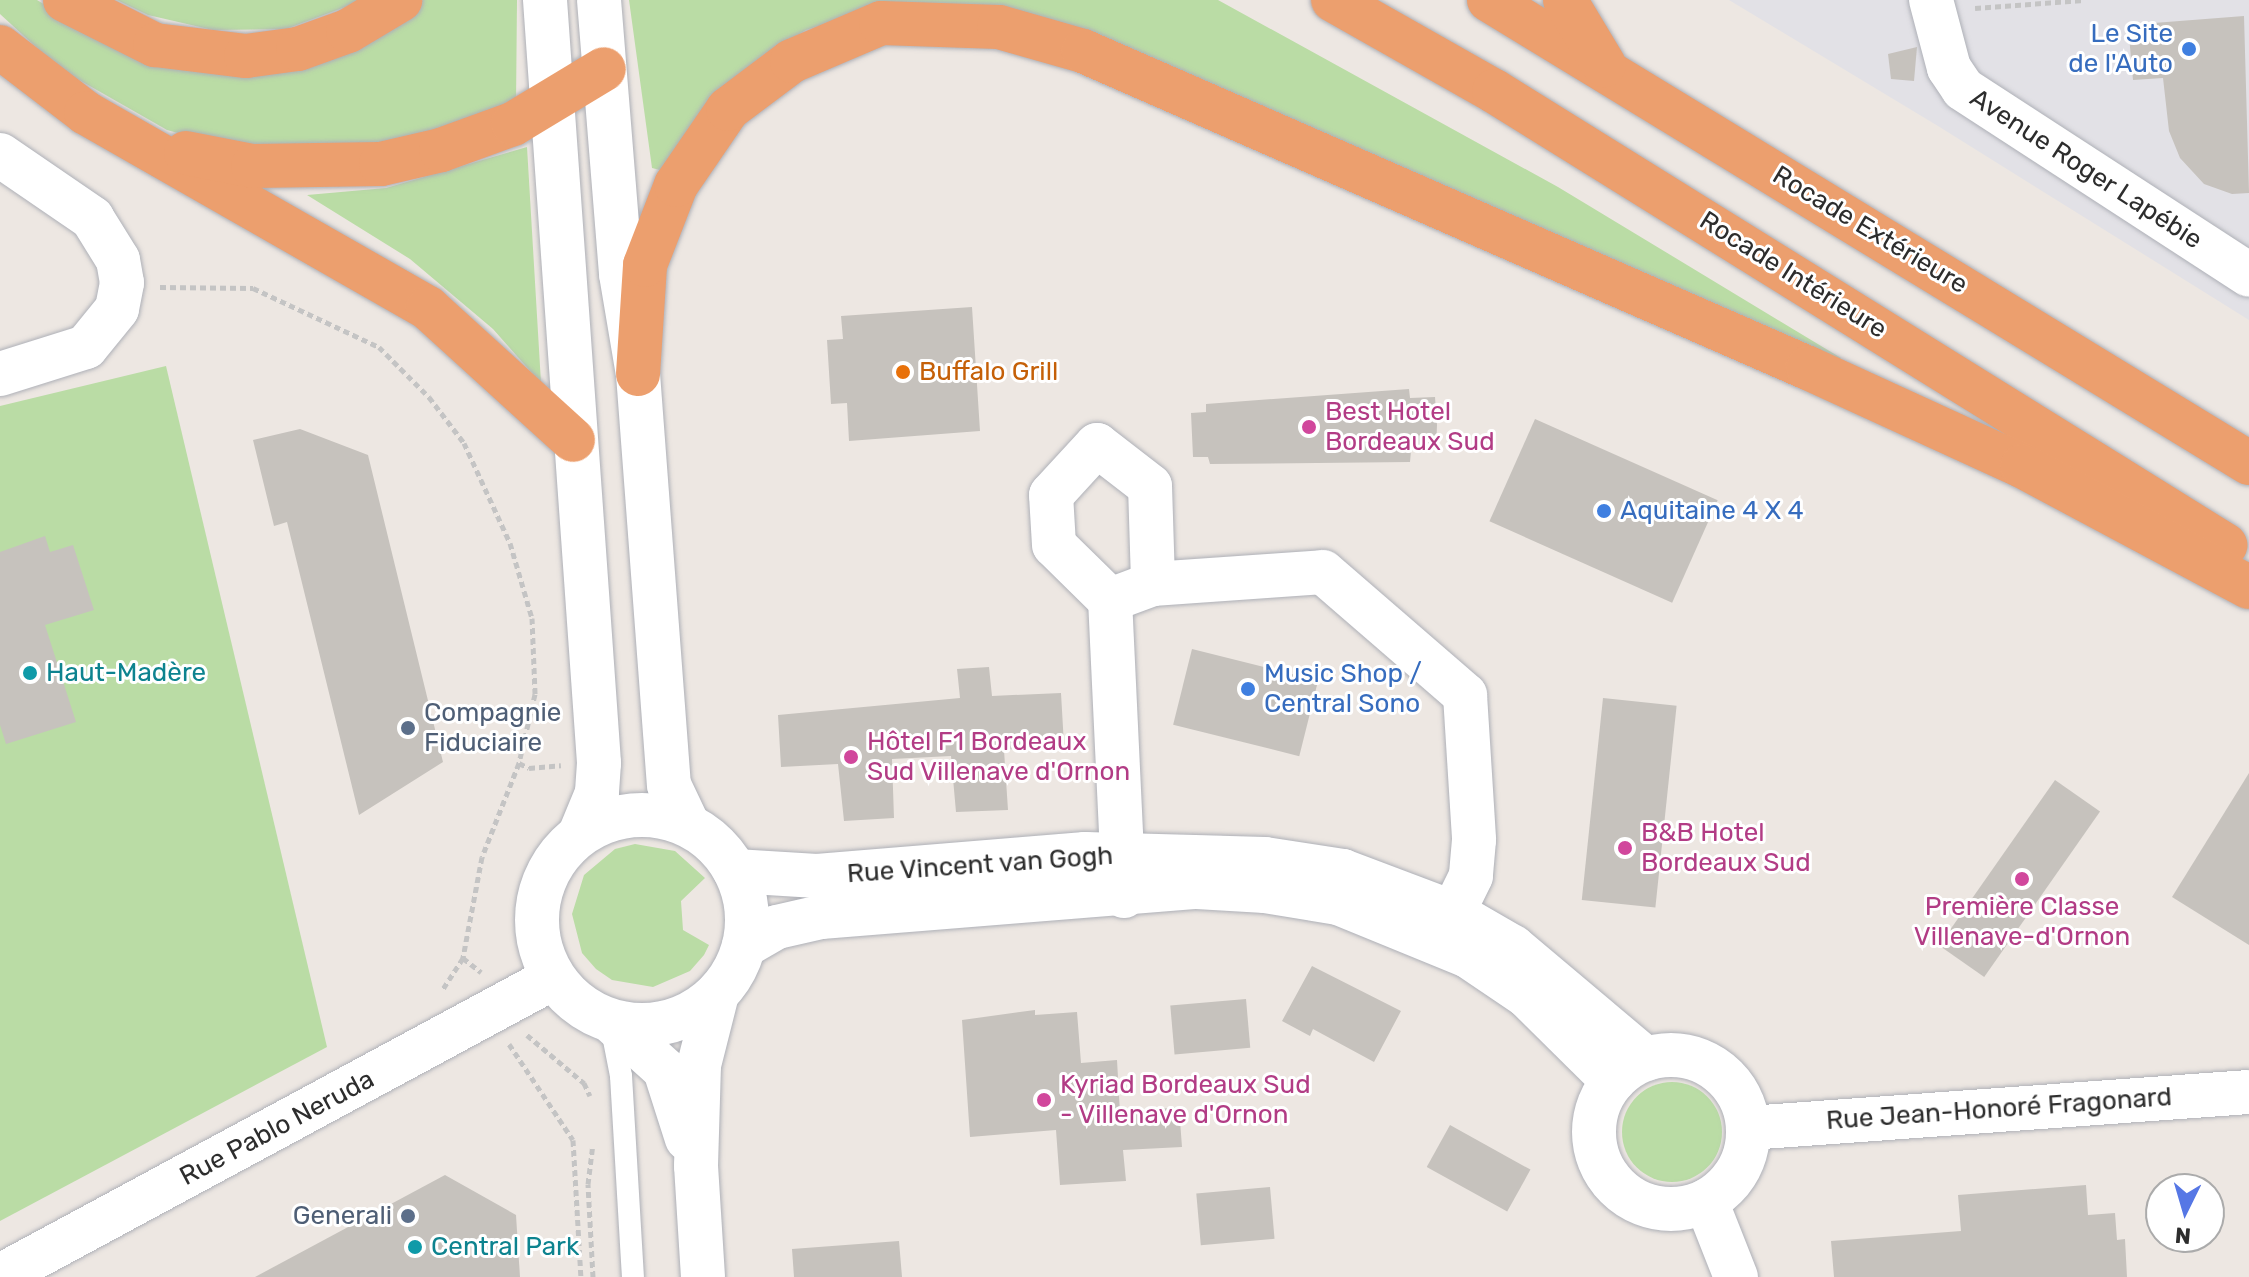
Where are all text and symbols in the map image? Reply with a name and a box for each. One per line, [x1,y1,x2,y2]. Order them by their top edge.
place label: Le Site de l'Auto [2068,18,2173,80]
marker: Le Site de l'Auto [2180,40,2198,58]
street label: Avenue Roger Lapébie [1964,82,2208,256]
street label: Rocade Extérieure [1767,159,1973,301]
street label: Rocade Intérieure [1694,205,1892,345]
place label: Buffalo Grill [919,356,1058,388]
marker: Buffalo Grill [894,363,912,381]
place label: Best Hotel Bordeaux Sud [1325,396,1495,458]
marker: Best Hotel Bordeaux Sud [1300,418,1318,436]
place label: Aquitaine 4 X 4 [1620,495,1804,527]
marker: Aquitaine 4 X 4 [1595,502,1613,520]
place label: Haut-Madère [46,657,206,689]
place label: Music Shop / Central Sono [1264,658,1422,720]
marker: Haut-Madère [21,664,39,682]
marker: Music Shop / Central Sono [1239,680,1257,698]
place label: Compagnie Fiduciaire [424,697,561,758]
marker: Compagnie Fiduciaire [399,719,417,737]
place label: Hôtel F1 Bordeaux Sud Villenave d'Ornon [867,726,1131,788]
marker: Hôtel F1 Bordeaux Sud Villenave d'Ornon [842,748,860,766]
place label: B&B Hotel Bordeaux Sud [1641,817,1811,878]
marker: B&B Hotel Bordeaux Sud [1616,839,1634,857]
street label: Rue Vincent van Gogh [845,840,1115,890]
marker: Première Classe Villenave-d'Ornon [2013,870,2031,888]
place label: Première Classe Villenave-d'Ornon [1914,891,2130,952]
street label: Rue Pablo Neruda [175,1064,379,1192]
place label: Kyriad Bordeaux Sud - Villenave d'Ornon [1060,1069,1311,1130]
street label: Rue Jean-Honoré Fragonard [1825,1081,2173,1137]
marker: Kyriad Bordeaux Sud - Villenave d'Ornon [1035,1091,1053,1109]
north arrow [2145,1173,2225,1253]
place label: Generali [293,1200,392,1232]
marker: Generali [399,1207,417,1225]
text: N [2174,1221,2192,1250]
place label: Central Park [431,1231,579,1263]
marker: Central Park [406,1238,424,1256]

